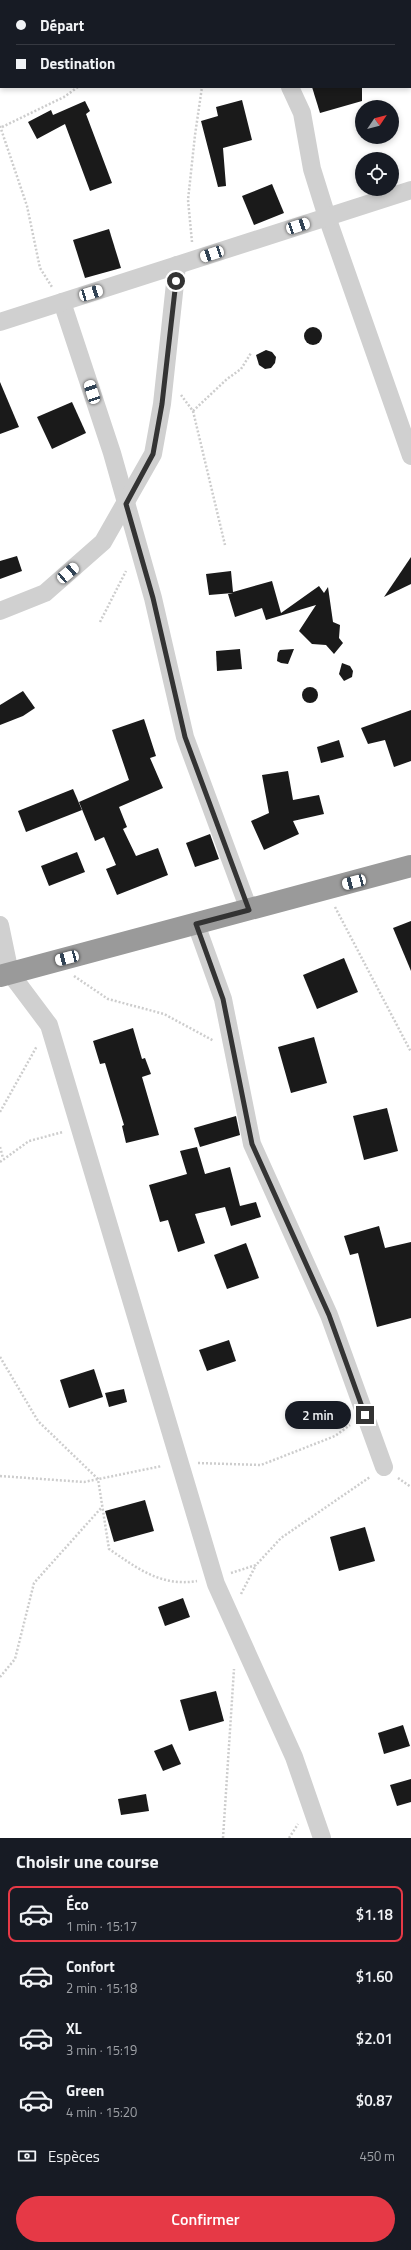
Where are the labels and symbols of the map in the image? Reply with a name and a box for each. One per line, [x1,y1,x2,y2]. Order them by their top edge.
north arrow [355,100,399,144]
car [285,217,311,235]
car [199,245,225,263]
route start [167,272,185,290]
car [78,284,104,302]
car [83,379,101,405]
car [55,561,81,585]
car [341,873,367,891]
car [54,949,80,967]
callout: 2 min [285,1401,351,1429]
route end [356,1406,374,1424]

